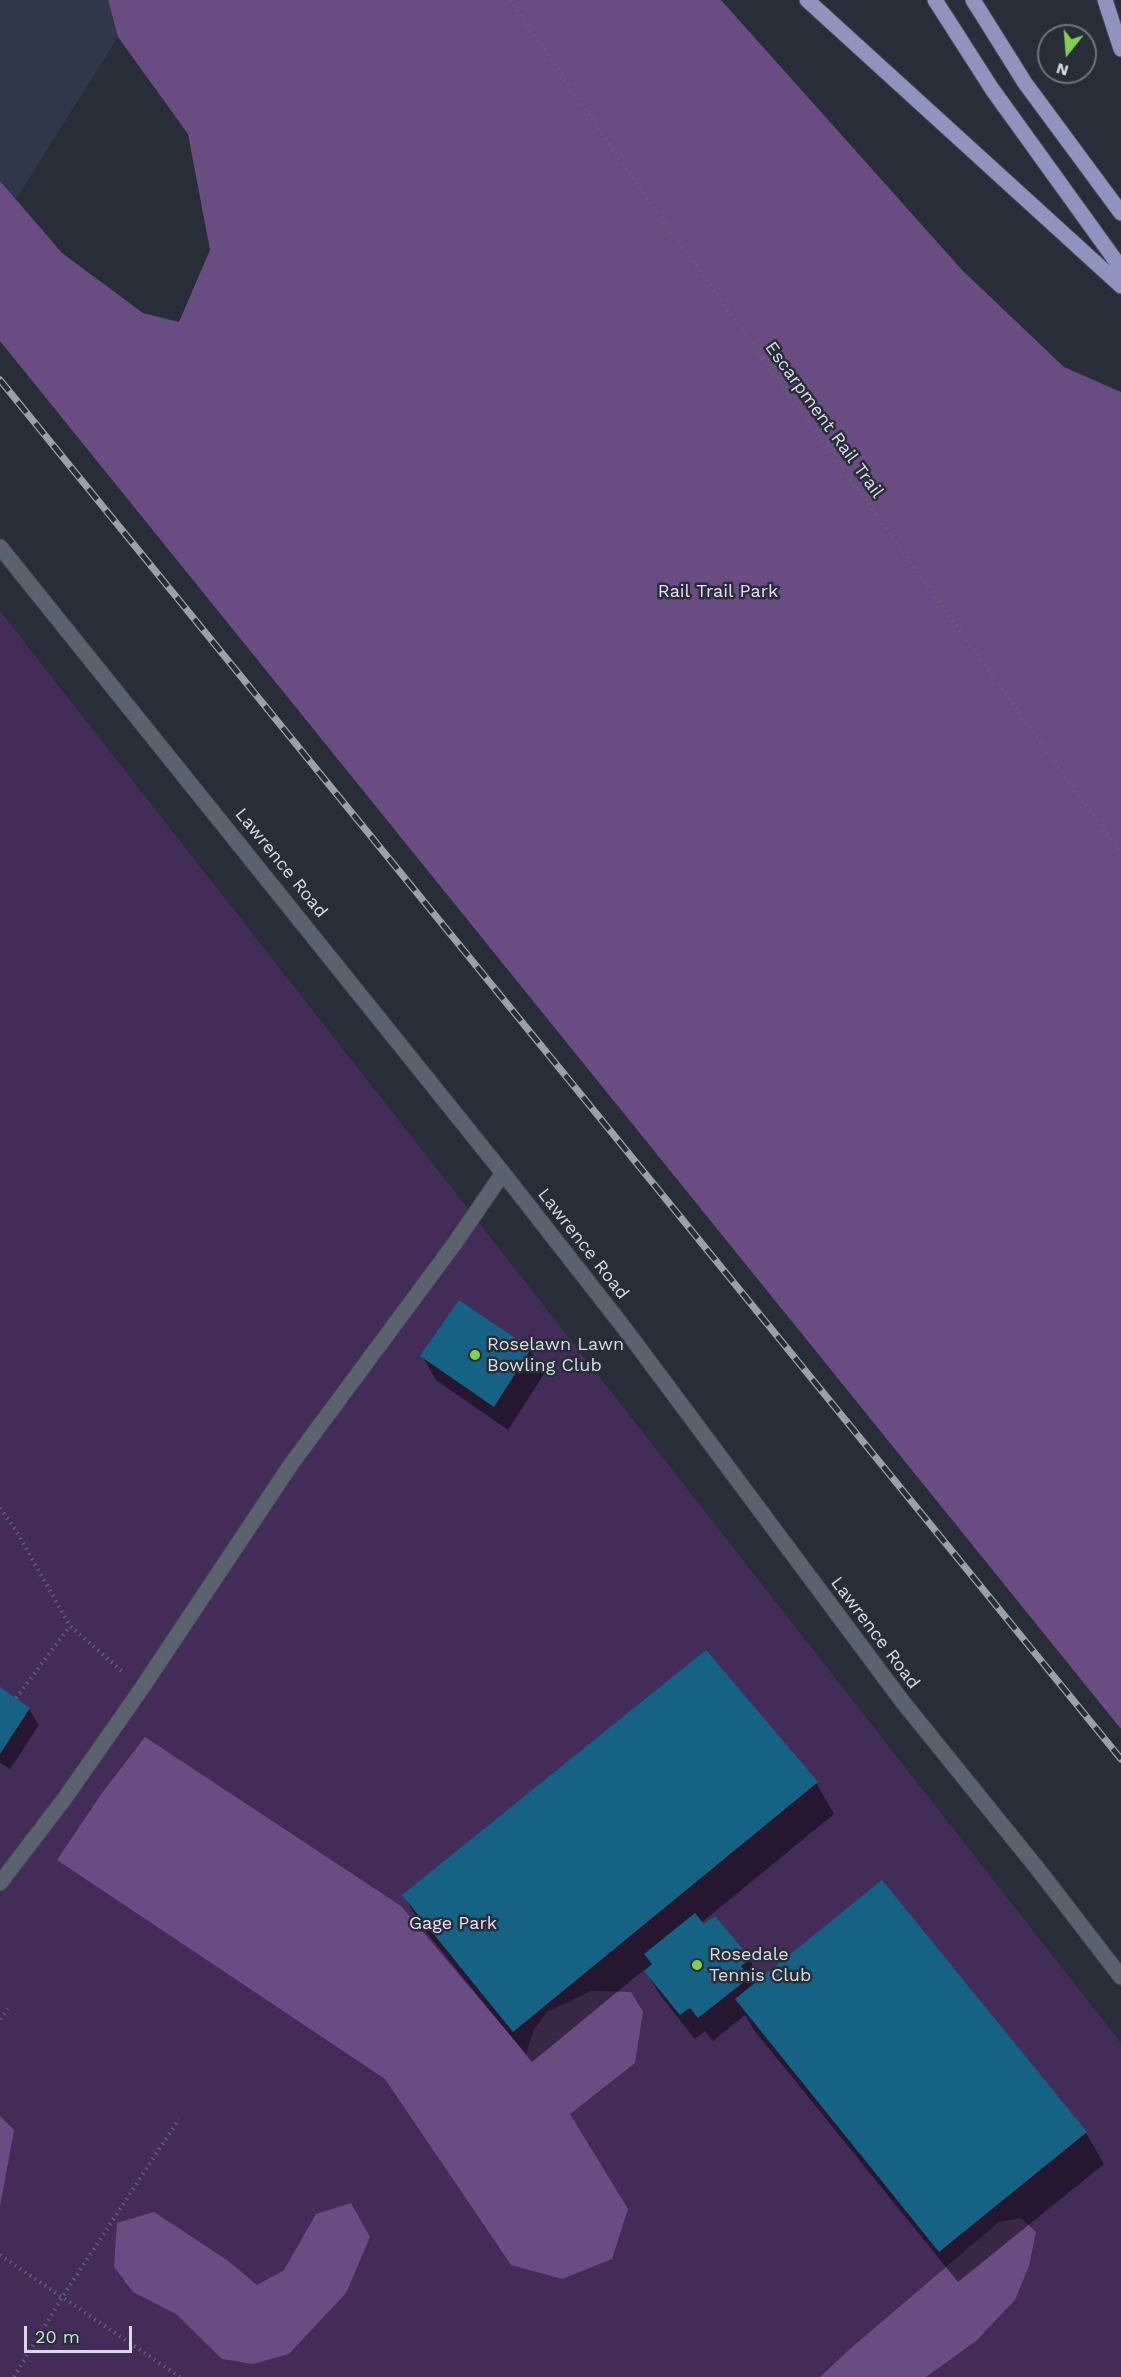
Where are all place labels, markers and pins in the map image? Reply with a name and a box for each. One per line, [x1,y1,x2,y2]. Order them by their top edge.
place label: Roselawn Lawn Bowling Club [487,1334,624,1376]
marker: Roselawn Lawn Bowling Club [468,1348,482,1362]
place label: Rosedale Tennis Club [709,1944,811,1986]
marker: Rosedale Tennis Club [690,1958,704,1972]

